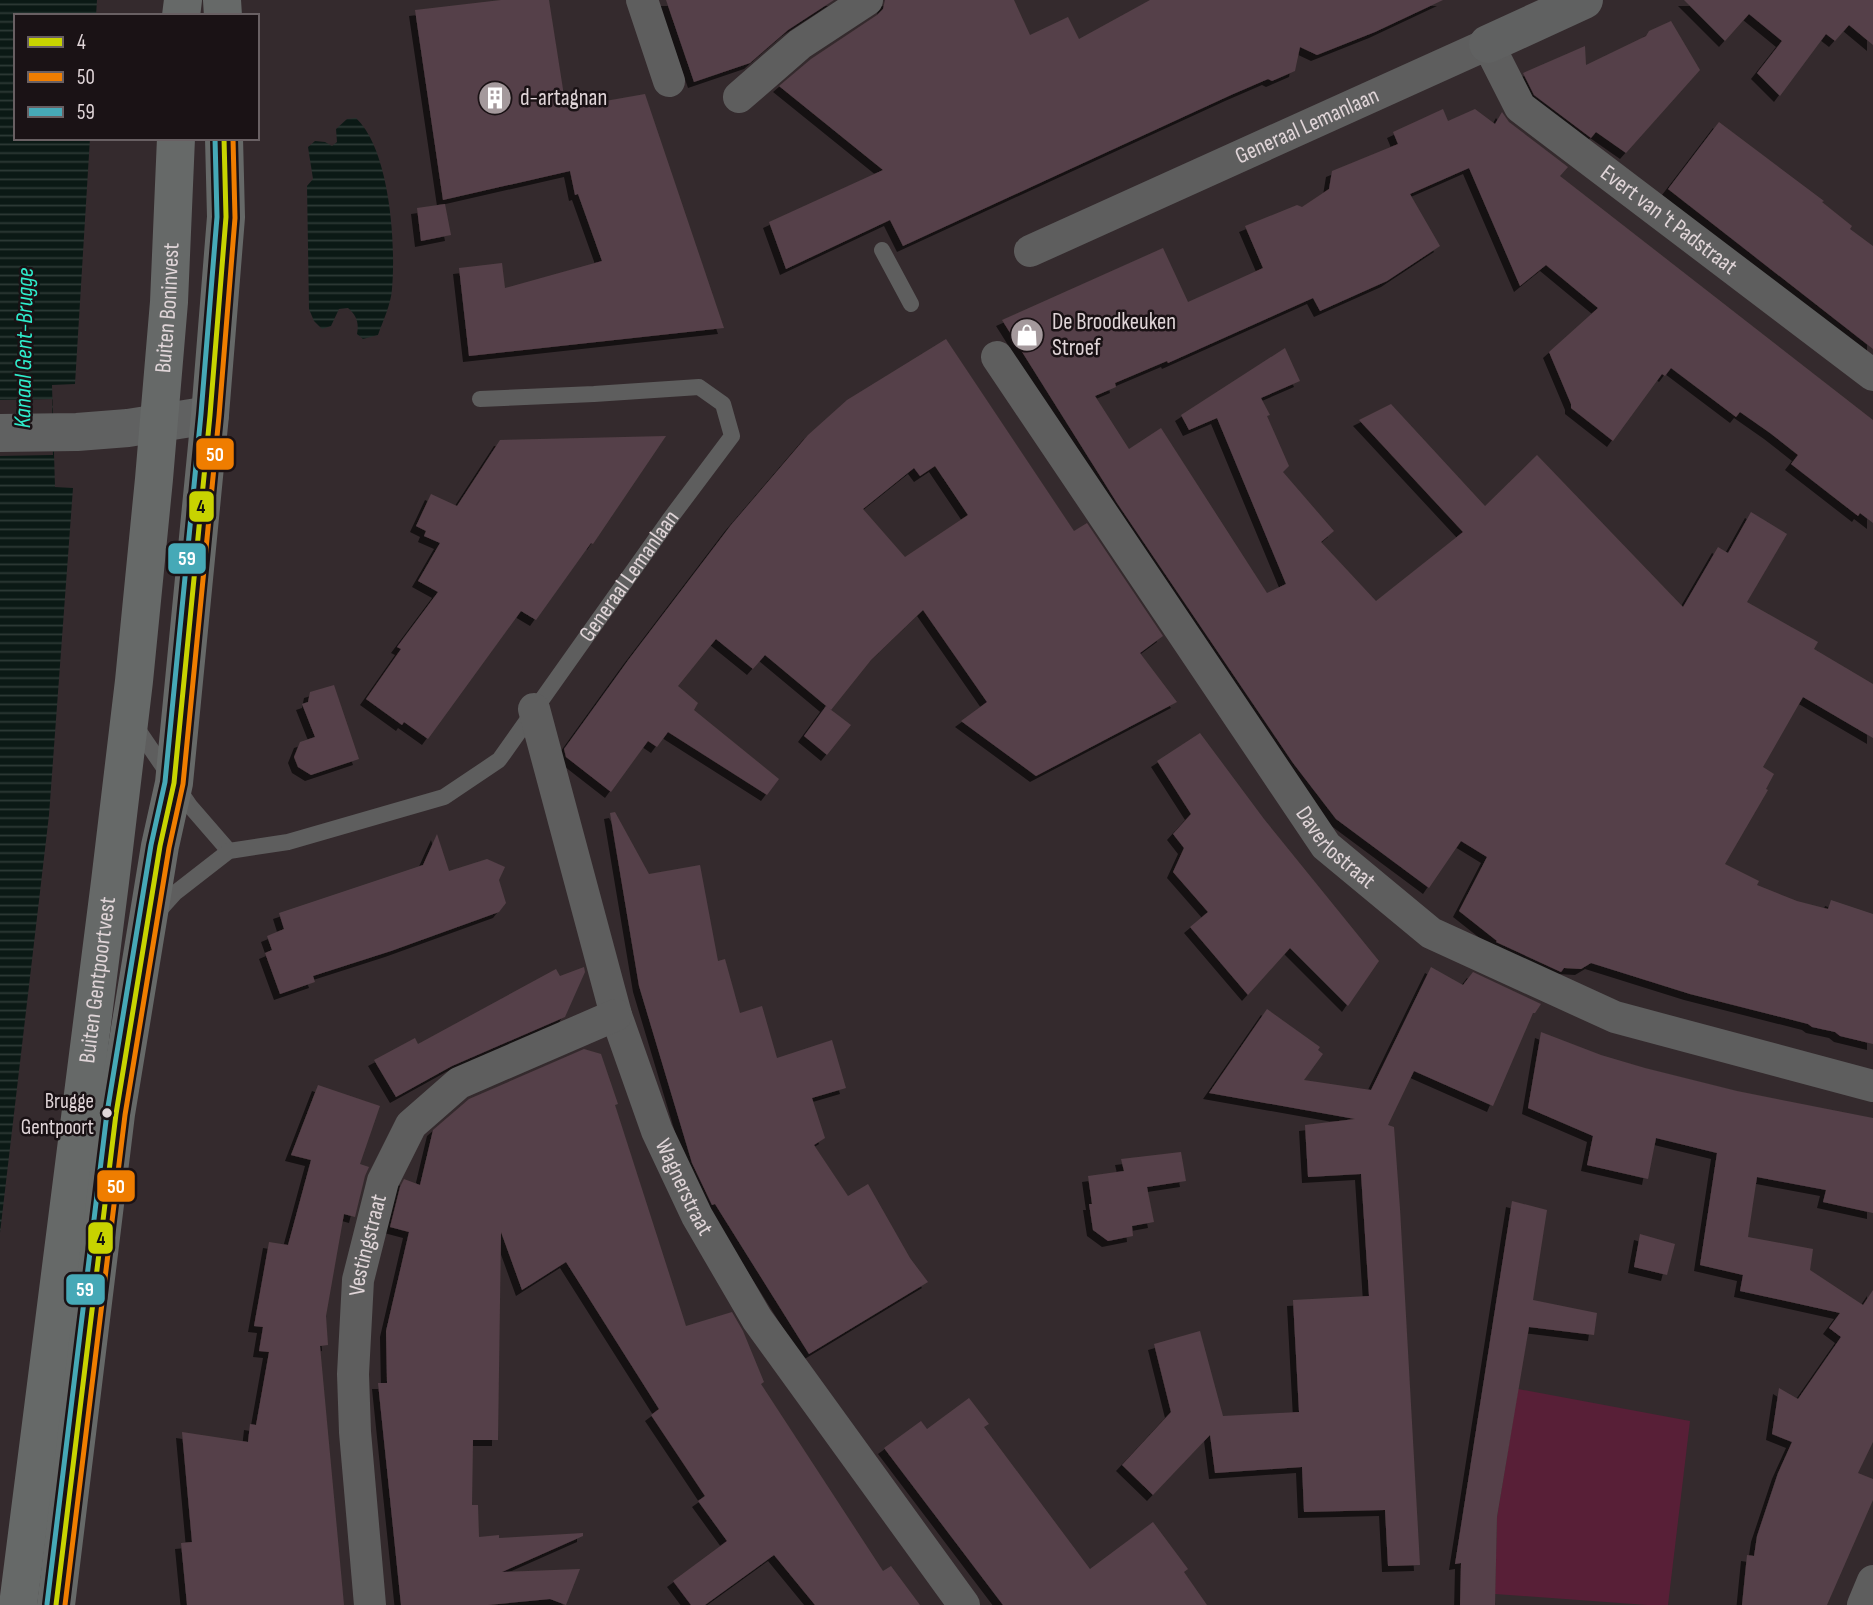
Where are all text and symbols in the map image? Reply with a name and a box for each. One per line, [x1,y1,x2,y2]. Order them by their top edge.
legend [14,14,259,140]
text: 4 [77,30,86,55]
text: 50 [77,65,95,90]
building icon: d-artagnan [476,79,514,117]
street label: Generaal Lemanlaan [1231,81,1383,170]
place label: d-artagnan [520,84,607,112]
text: 59 [77,100,95,125]
street label: Evert van 't Padstraat [1595,159,1743,281]
street label: Buiten Boninvest [149,242,186,374]
water label: Kanaal Gent-Brugge [8,268,40,428]
place label: De Broodkeuken Stroef [1052,308,1176,362]
shop icon: De Broodkeuken Stroef [1008,316,1046,354]
line badge: 50 [195,437,235,471]
text: 50 [206,444,224,467]
line badge: 4 [188,490,215,523]
text: 4 [197,496,206,519]
street label: Generaal Lemanlaan [573,505,685,647]
line badge: 59 [167,542,207,575]
text: 59 [178,548,196,571]
street label: Daverlostraat [1289,801,1381,895]
street label: Buiten Gentpoortvest [73,895,122,1065]
place label: Brugge Gentpoort [21,1089,94,1140]
marker: Brugge Gentpoort [100,1106,114,1120]
street label: Wagnerstraat [649,1134,719,1241]
line badge: 50 [96,1169,136,1203]
text: 50 [107,1176,125,1199]
street label: Vestingstraat [343,1191,393,1296]
line badge: 4 [87,1221,114,1255]
text: 4 [97,1228,106,1251]
line badge: 59 [65,1273,106,1306]
text: 59 [76,1279,94,1302]

